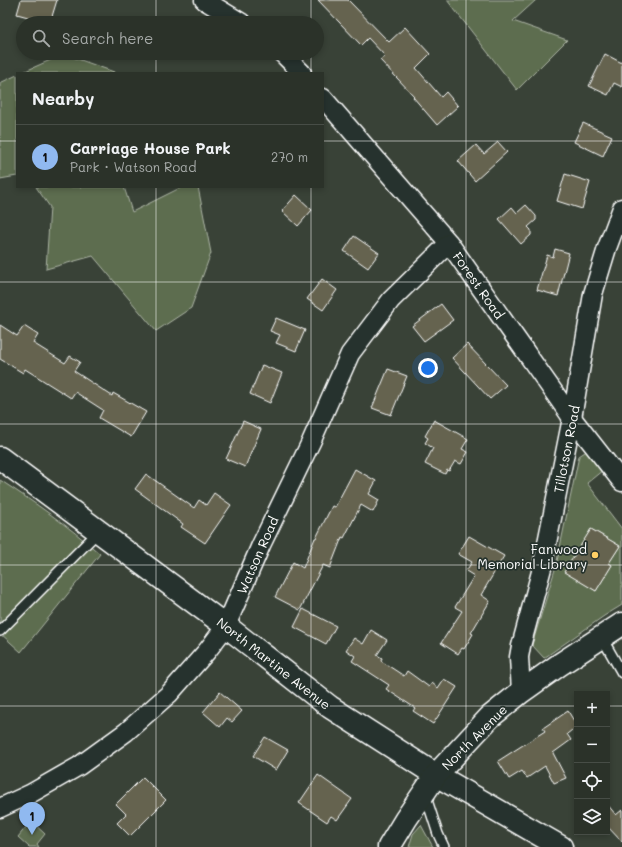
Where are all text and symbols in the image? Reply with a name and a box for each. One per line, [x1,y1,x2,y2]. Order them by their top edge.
search box [16,16,324,60]
icon: search [30,27,52,49]
text: Search here [62,28,153,48]
text: Nearby [32,87,94,109]
text: Carriage House Park [70,138,231,158]
text: 1 [42,148,48,165]
text: 270 m [271,148,308,165]
text: Park · Watson Road [70,158,196,175]
street label: Forest Road [450,248,508,322]
your location [418,358,438,378]
street label: Tillotson Road [549,404,583,494]
street label: Watson Road [232,514,282,596]
place label: Fanwood Memorial Library [477,540,587,572]
marker: Fanwood Memorial Library [590,550,600,560]
street label: North Martine Avenue [214,613,334,713]
map controls [574,691,610,835]
button: + [574,691,610,727]
street label: North Avenue [438,701,510,773]
button: − [574,727,610,763]
button: locate [574,763,610,799]
button: layers [574,799,610,835]
pin: 1 [19,802,45,835]

